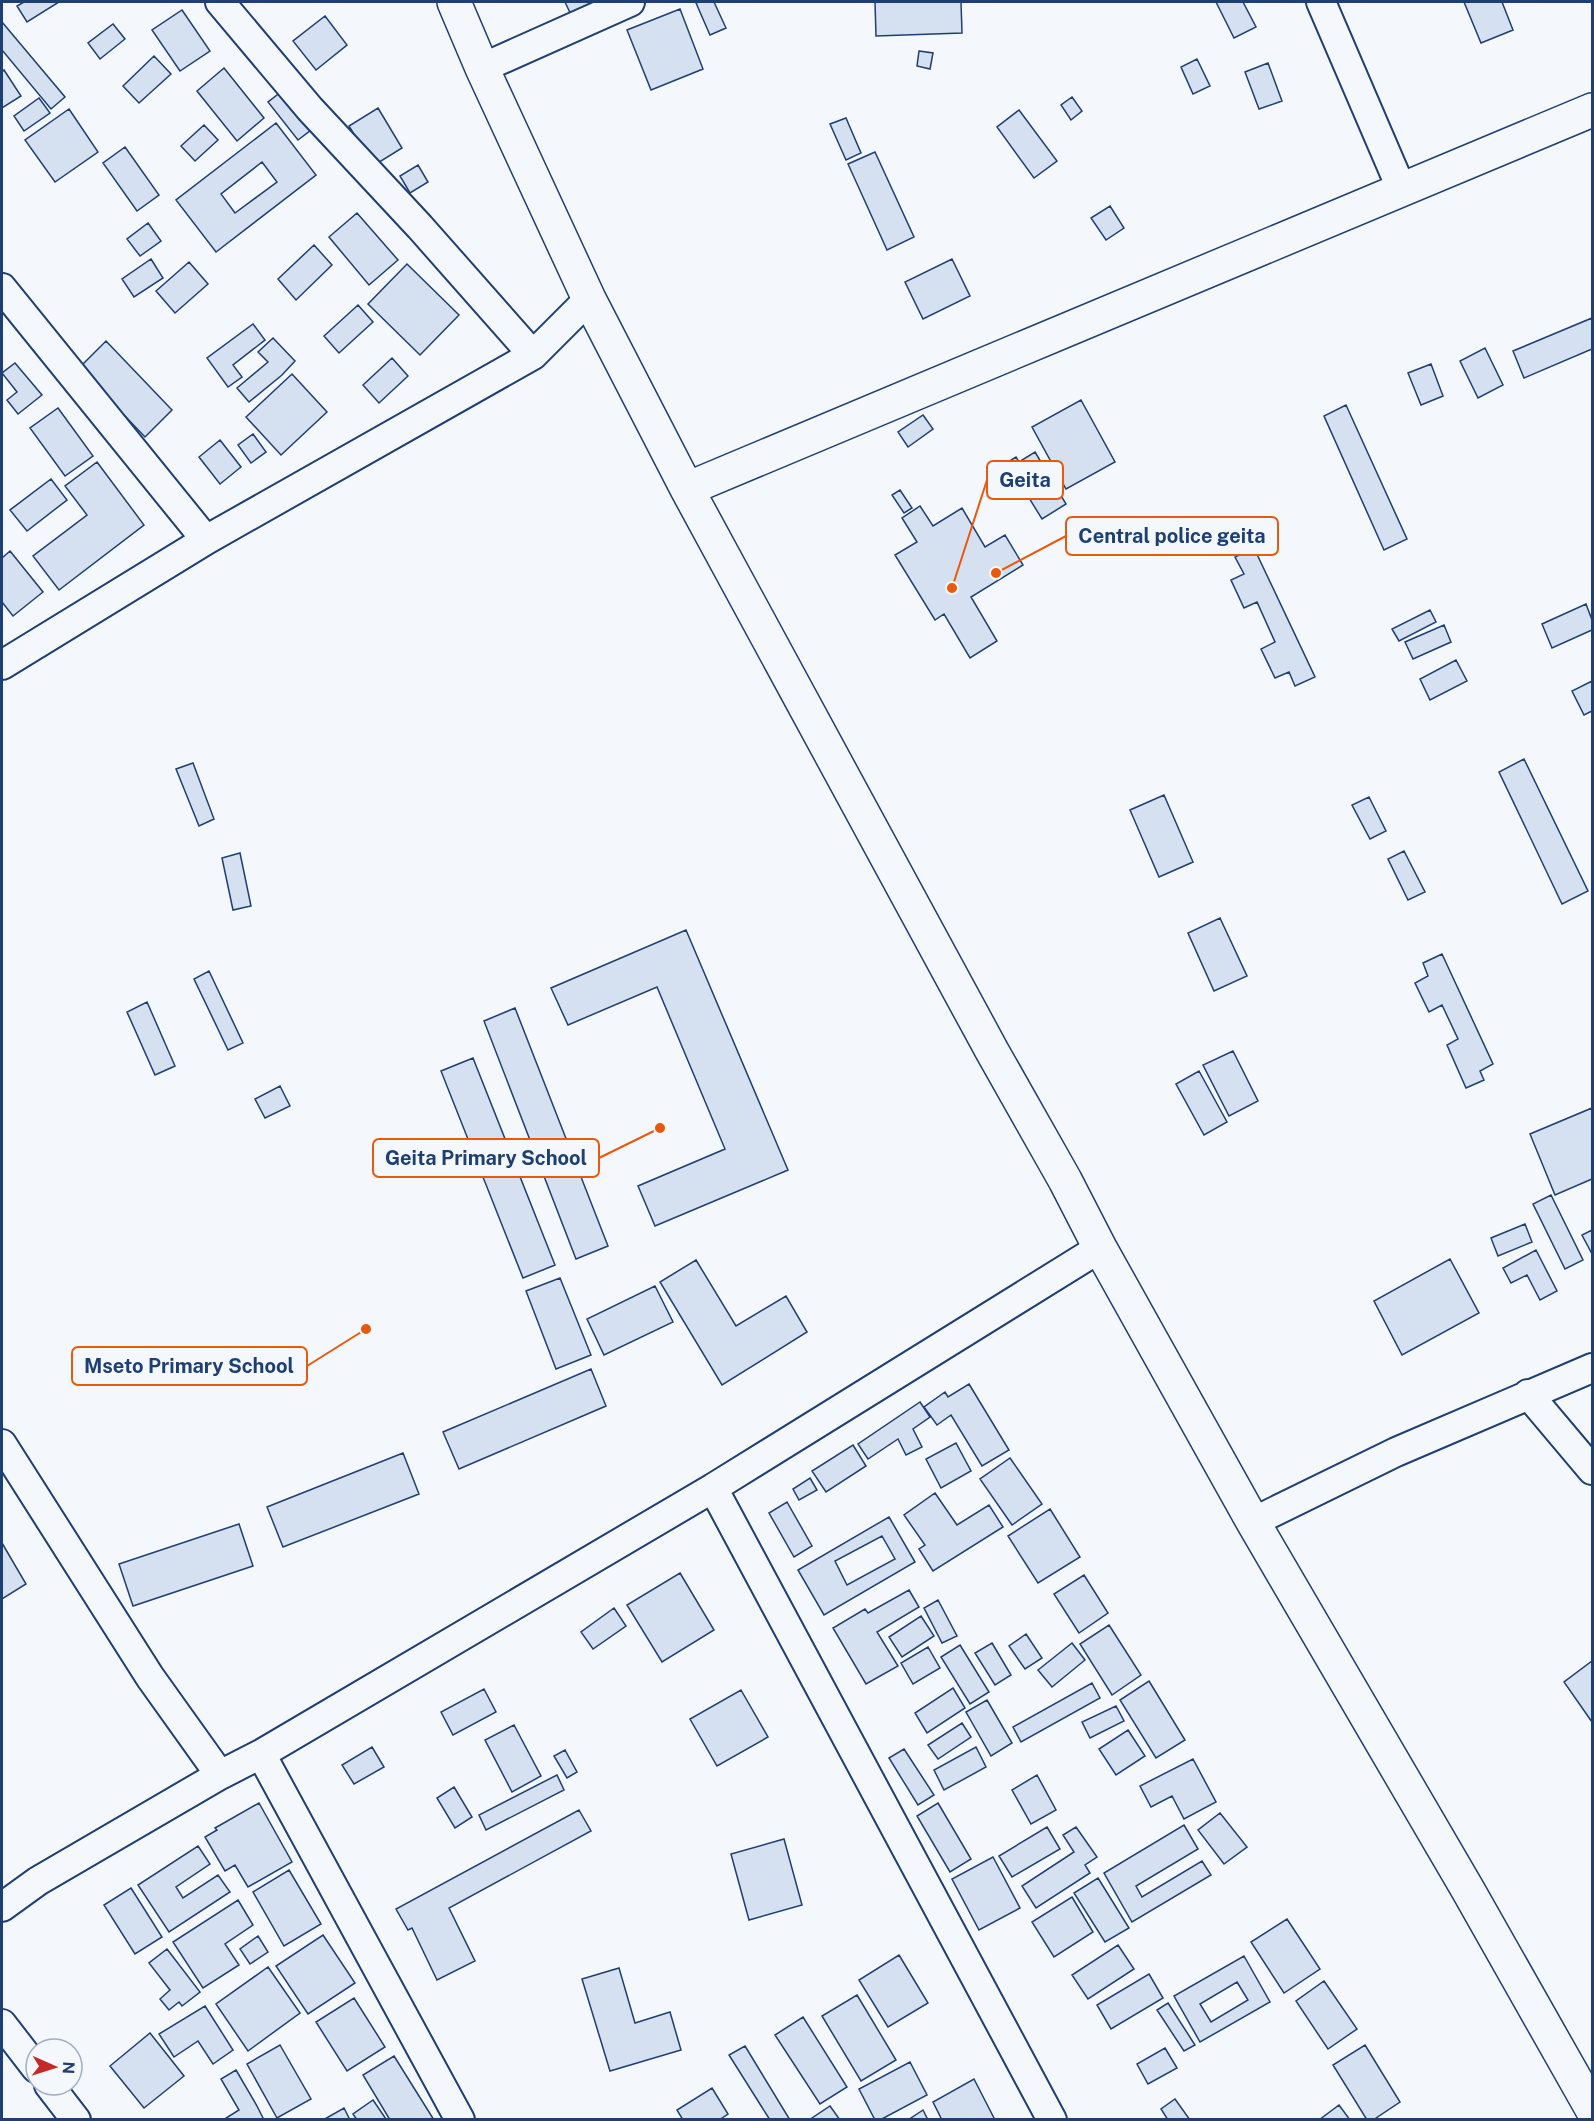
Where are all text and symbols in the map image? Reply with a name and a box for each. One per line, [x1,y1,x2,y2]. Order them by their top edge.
callout: Geita [987,461,1063,499]
text: Geita [999,468,1051,492]
callout: Central police geita [1066,517,1278,555]
text: Central police geita [1078,524,1266,548]
callout: Geita Primary School [373,1139,599,1177]
text: Geita Primary School [385,1146,587,1170]
callout: Mseto Primary School [72,1347,307,1385]
text: Mseto Primary School [84,1354,294,1378]
north arrow [24,2037,84,2097]
text: N [59,2061,78,2075]

